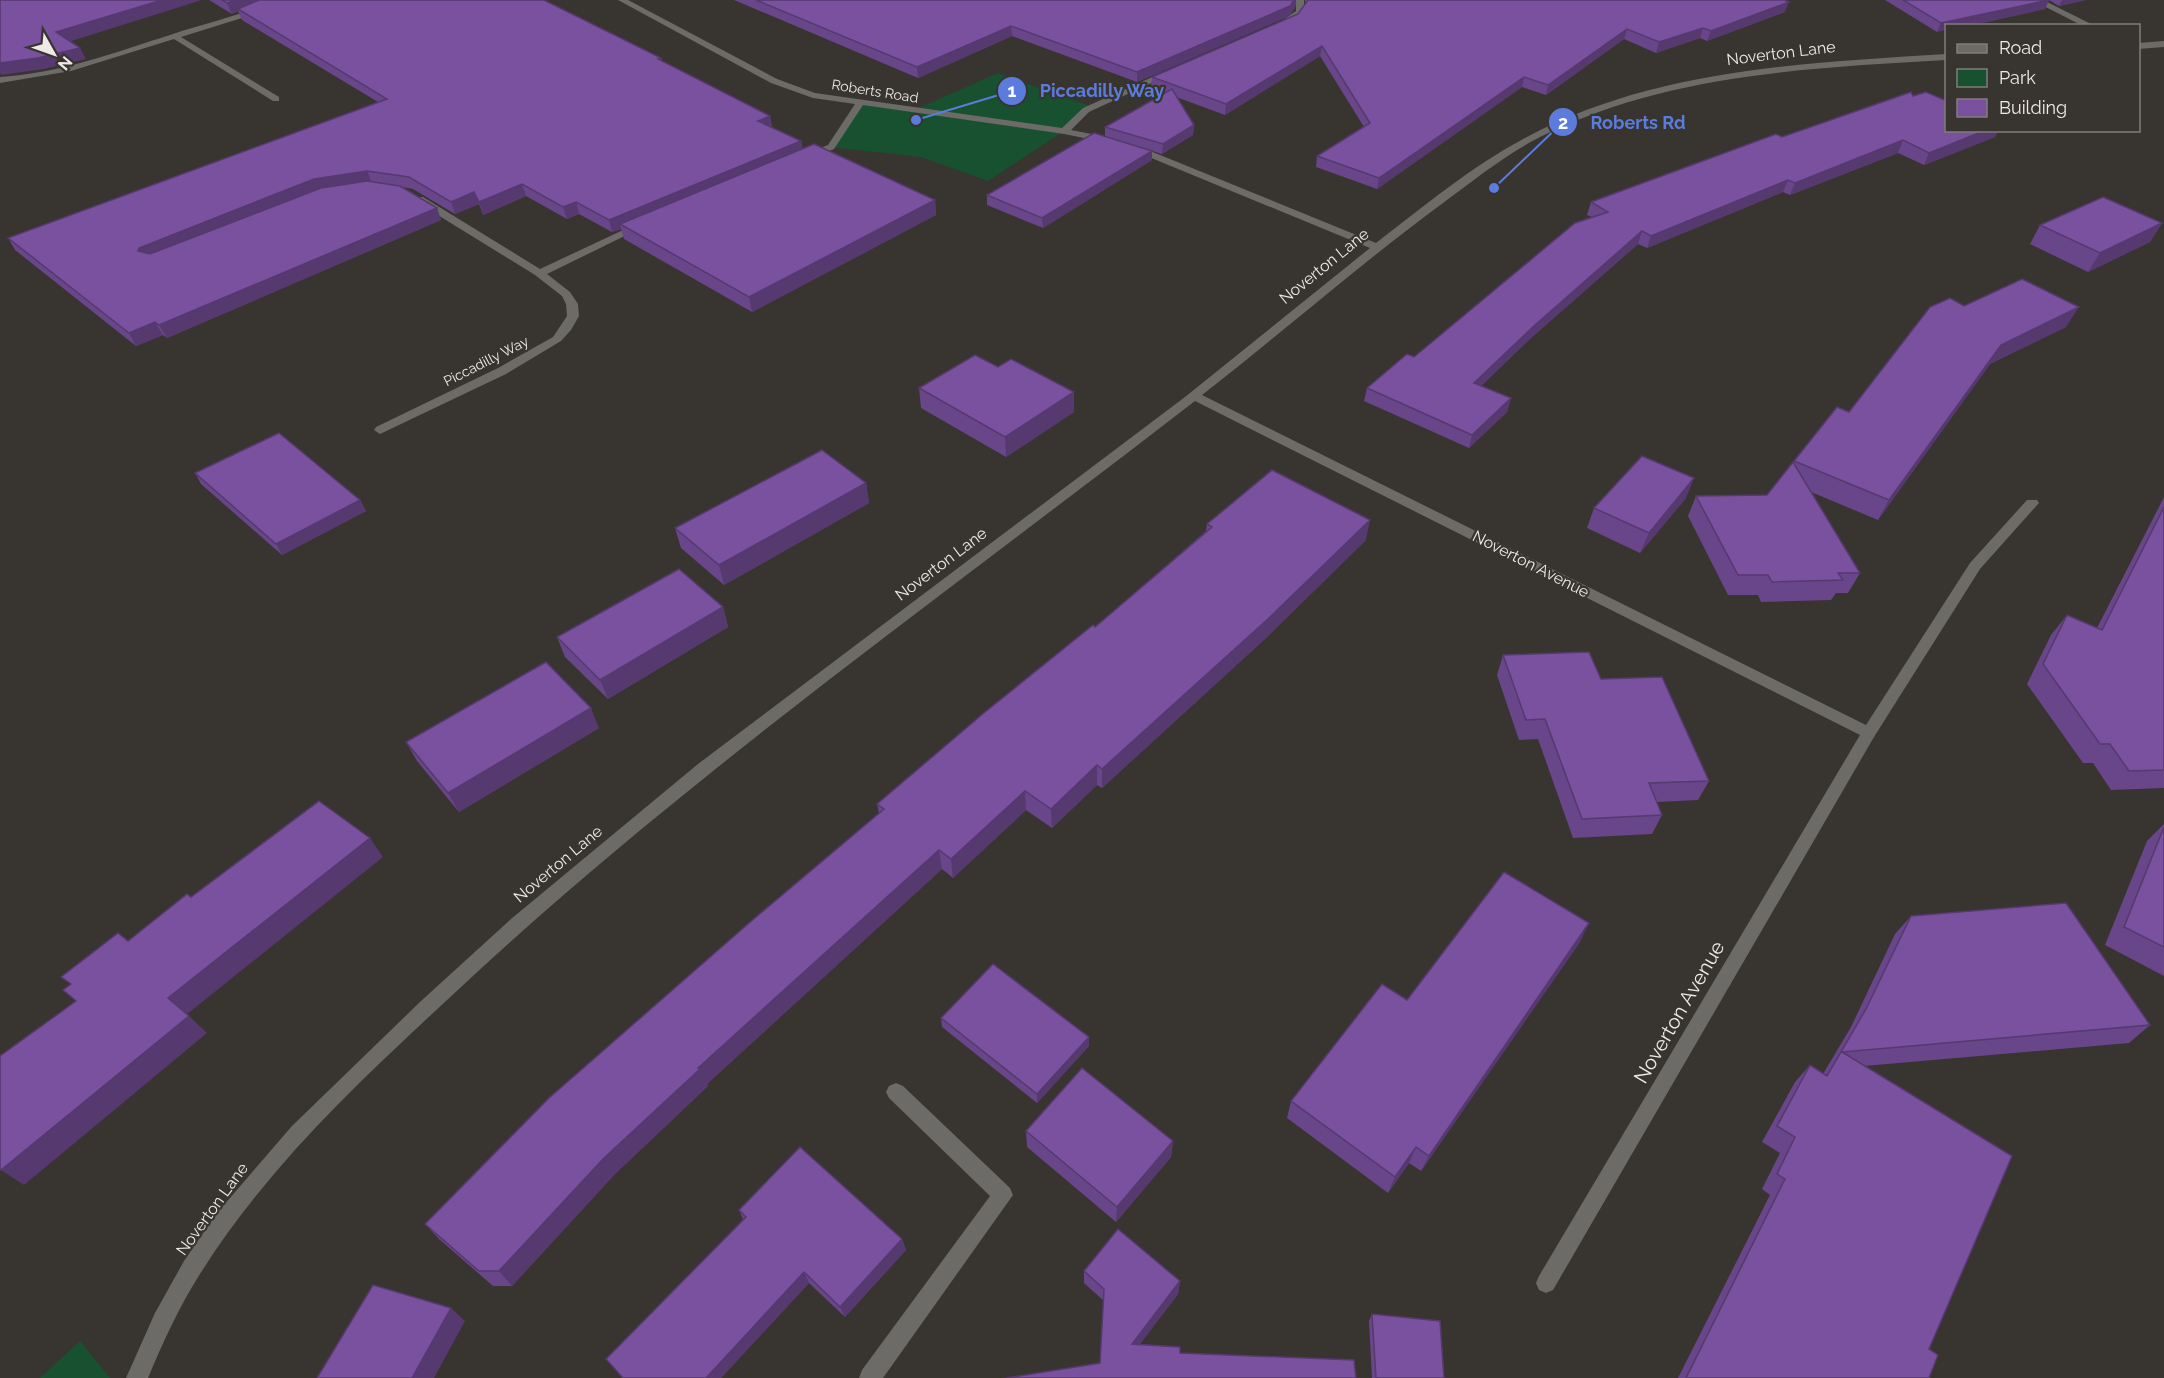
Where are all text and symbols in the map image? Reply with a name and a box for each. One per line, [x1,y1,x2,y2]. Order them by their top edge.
north arrow [24,24,84,84]
legend [1945,24,2140,132]
street label: Noverton Lane [1725,37,1837,69]
text: Road [1999,37,2042,58]
text: N [54,53,76,74]
text: Park [1999,67,2036,88]
callout: Piccadilly Way [997,73,1177,109]
street label: Roberts Road [830,76,920,106]
text: 1 [1008,80,1017,101]
text: Piccadilly Way [1040,80,1164,101]
text: Building [1999,97,2067,118]
callout: Roberts Rd [1548,104,1698,140]
text: 2 [1558,112,1568,133]
text: Roberts Rd [1590,112,1686,133]
street label: Noverton Lane [1275,224,1373,308]
street label: Piccadilly Way [441,333,531,389]
street label: Noverton Lane [892,523,990,605]
street label: Noverton Avenue [1469,526,1593,602]
street label: Noverton Lane [510,821,606,907]
street label: Noverton Avenue [1628,936,1730,1088]
street label: Noverton Lane [172,1159,252,1259]

